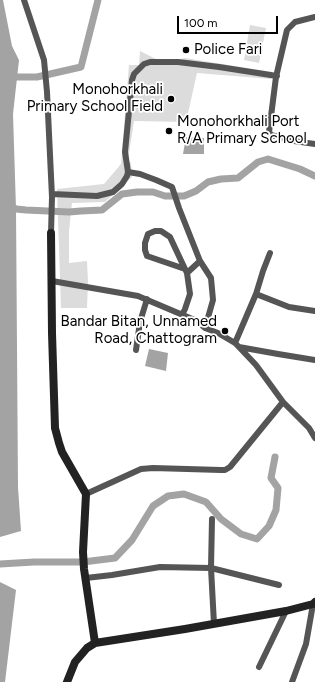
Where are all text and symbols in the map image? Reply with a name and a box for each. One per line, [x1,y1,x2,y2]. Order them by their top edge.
scale bar [179,8,280,34]
text: 100 m [184,16,218,30]
place label: Police Fari [194,41,262,59]
marker: Police Fari [181,45,191,55]
place label: Monohorkhali Primary School Field [27,81,163,116]
marker: Monohorkhali Primary School Field [166,94,176,104]
place label: Monohorkhali Port R/A Primary School [177,113,307,148]
marker: Monohorkhali Port R/A Primary School [164,126,174,136]
place label: Bandar Bitan, Unnamed Road, Chattogram [60,313,217,348]
marker: Bandar Bitan, Unnamed Road, Chattogram [220,326,230,336]

